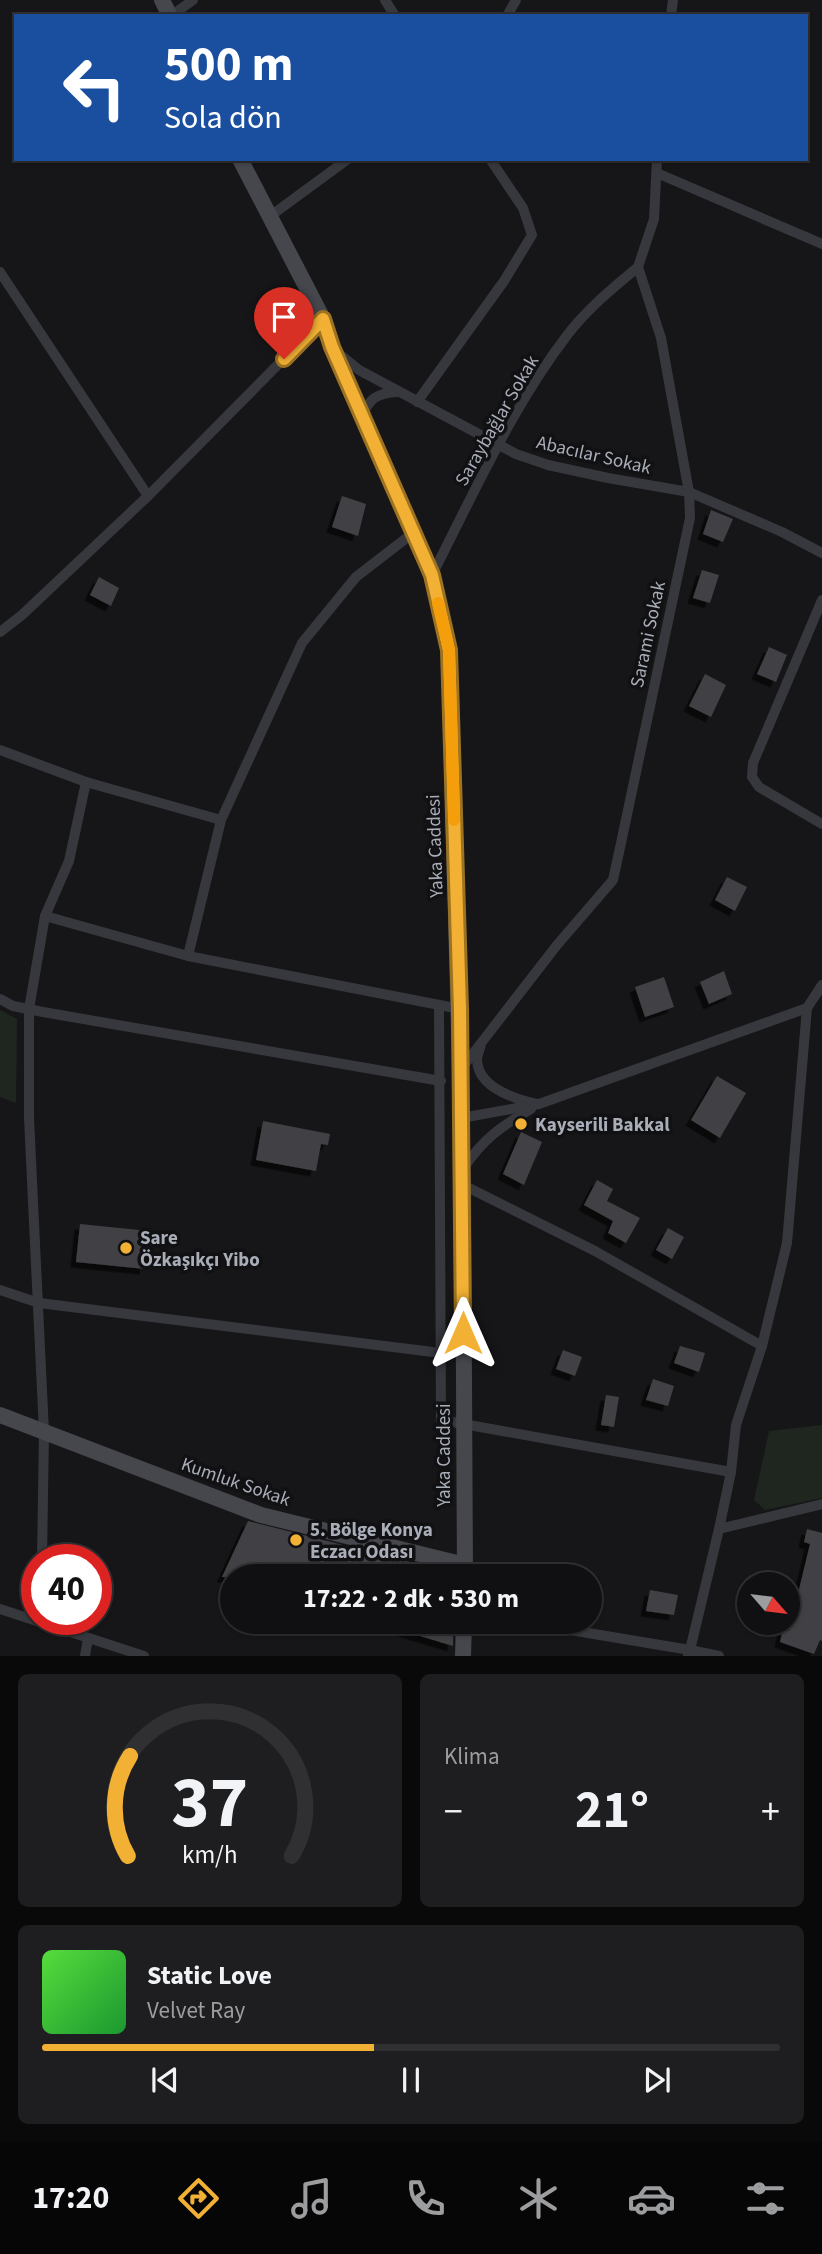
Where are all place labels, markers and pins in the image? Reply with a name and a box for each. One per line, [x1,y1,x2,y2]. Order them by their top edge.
pin [254,287,314,359]
place label: Kayserili Bakkal [535,1112,670,1139]
marker: Kayserili Bakkal [513,1116,529,1132]
place label: Sare Özkaşıkçı Yibo [140,1225,260,1274]
marker: Sare Özkaşıkçı Yibo [118,1240,134,1256]
place label: 5. Bölge Konya Eczacı Odası [310,1517,433,1566]
marker: 5. Bölge Konya Eczacı Odası [288,1532,304,1548]

